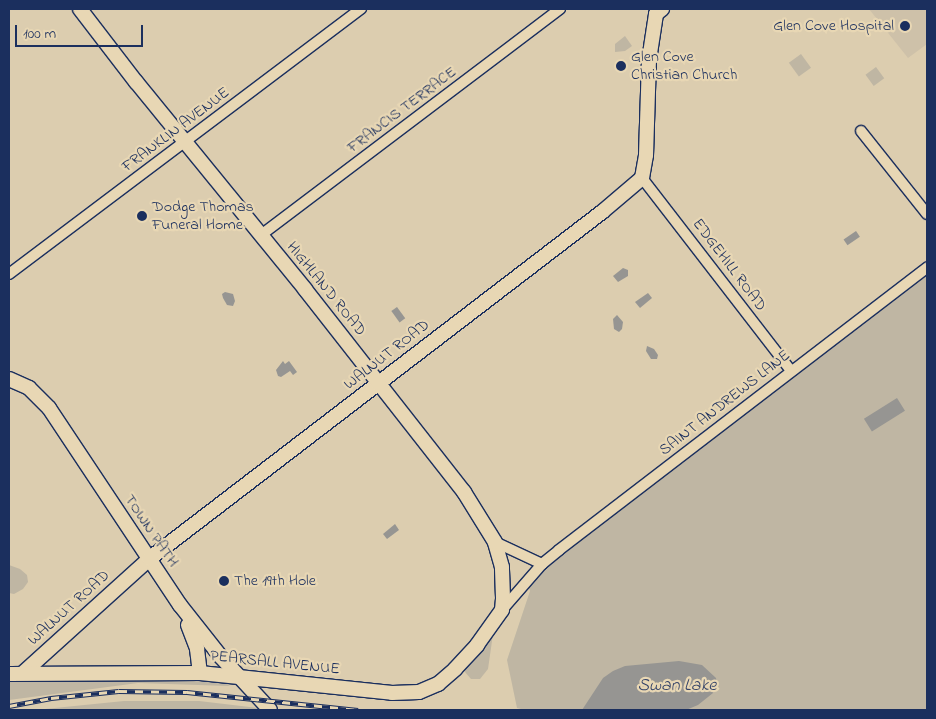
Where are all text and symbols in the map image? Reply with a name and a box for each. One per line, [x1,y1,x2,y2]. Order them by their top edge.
scale bar [18,15,145,47]
place label: Glen Cove Hospital [773,16,894,36]
marker: Glen Cove Hospital [898,19,912,33]
text: 100 m [23,23,56,45]
place label: Glen Cove Christian Church [631,47,737,85]
marker: Glen Cove Christian Church [615,60,627,72]
street label: FRANCIS TERRACE [344,63,460,157]
street label: FRANKLIN AVENUE [118,83,234,177]
place label: Dodge Thomas Funeral Home [152,197,254,235]
marker: Dodge Thomas Funeral Home [136,210,148,222]
street label: EDGEHILL ROAD [688,215,770,315]
street label: HIGHLAND ROAD [282,238,370,340]
street label: WALNUT ROAD [340,316,434,394]
street label: SAINT ANDREWS LANE [656,346,794,460]
street label: TOWN PATH [120,491,182,571]
street label: WALNUT ROAD [24,566,114,650]
place label: The 19th Hole [234,571,316,591]
marker: The 19th Hole [218,575,230,587]
street label: PEARSALL AVENUE [209,647,341,679]
water label: Swan Lake [638,675,716,697]

